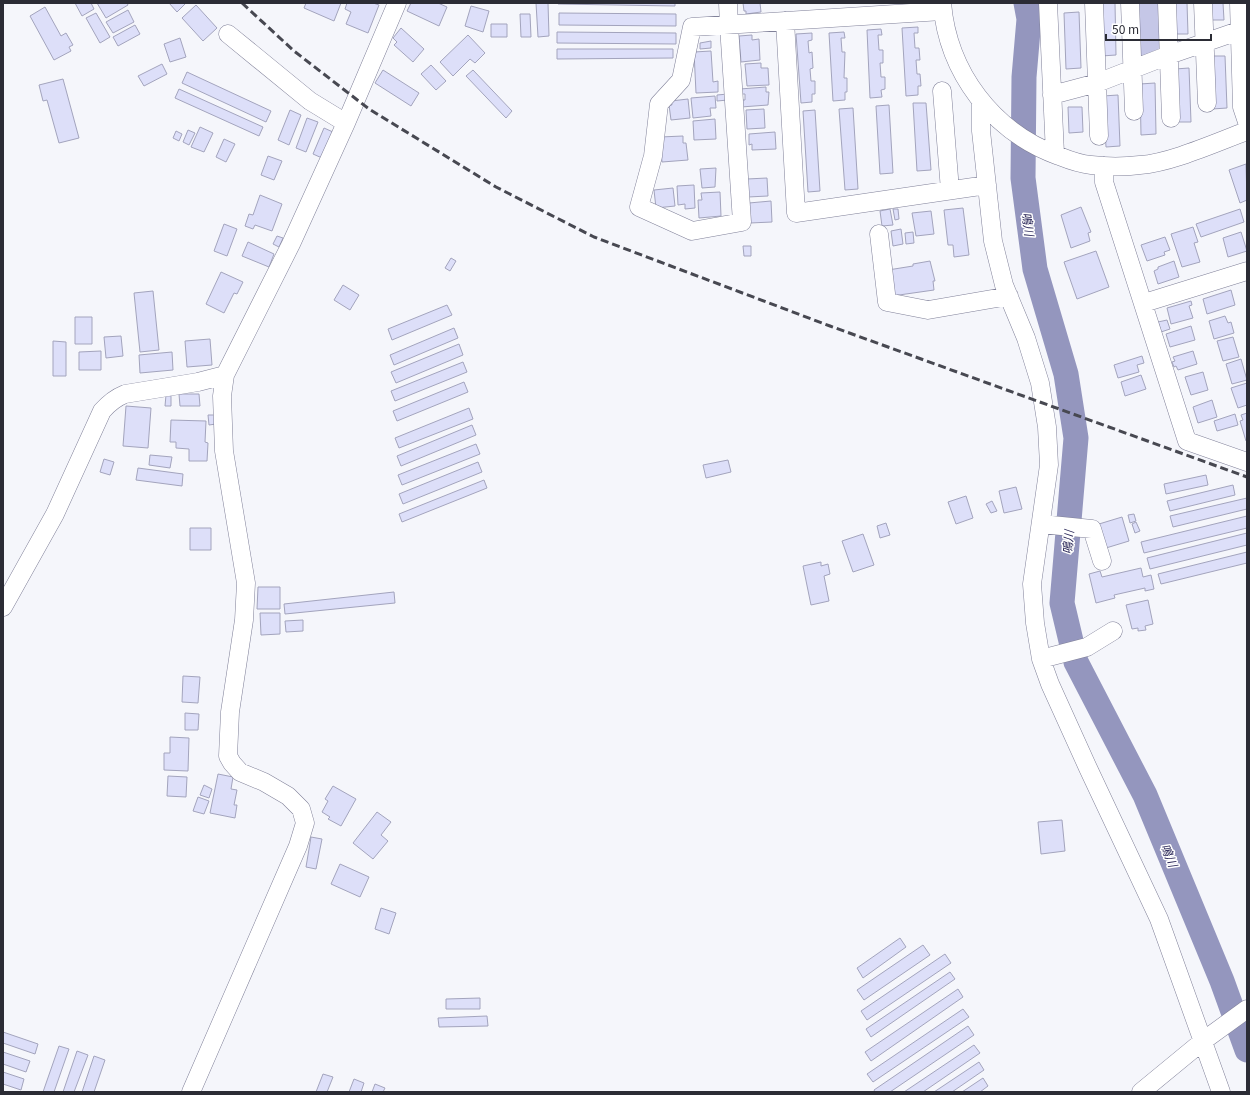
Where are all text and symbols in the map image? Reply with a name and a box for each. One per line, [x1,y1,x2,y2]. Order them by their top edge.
scale bar [1106,16,1211,42]
text: 50 m [1112,20,1139,37]
water label: 鳴川 [1019,211,1039,239]
water label: 鳴川 [1057,527,1077,555]
water label: 鳴川 [1158,841,1183,871]

